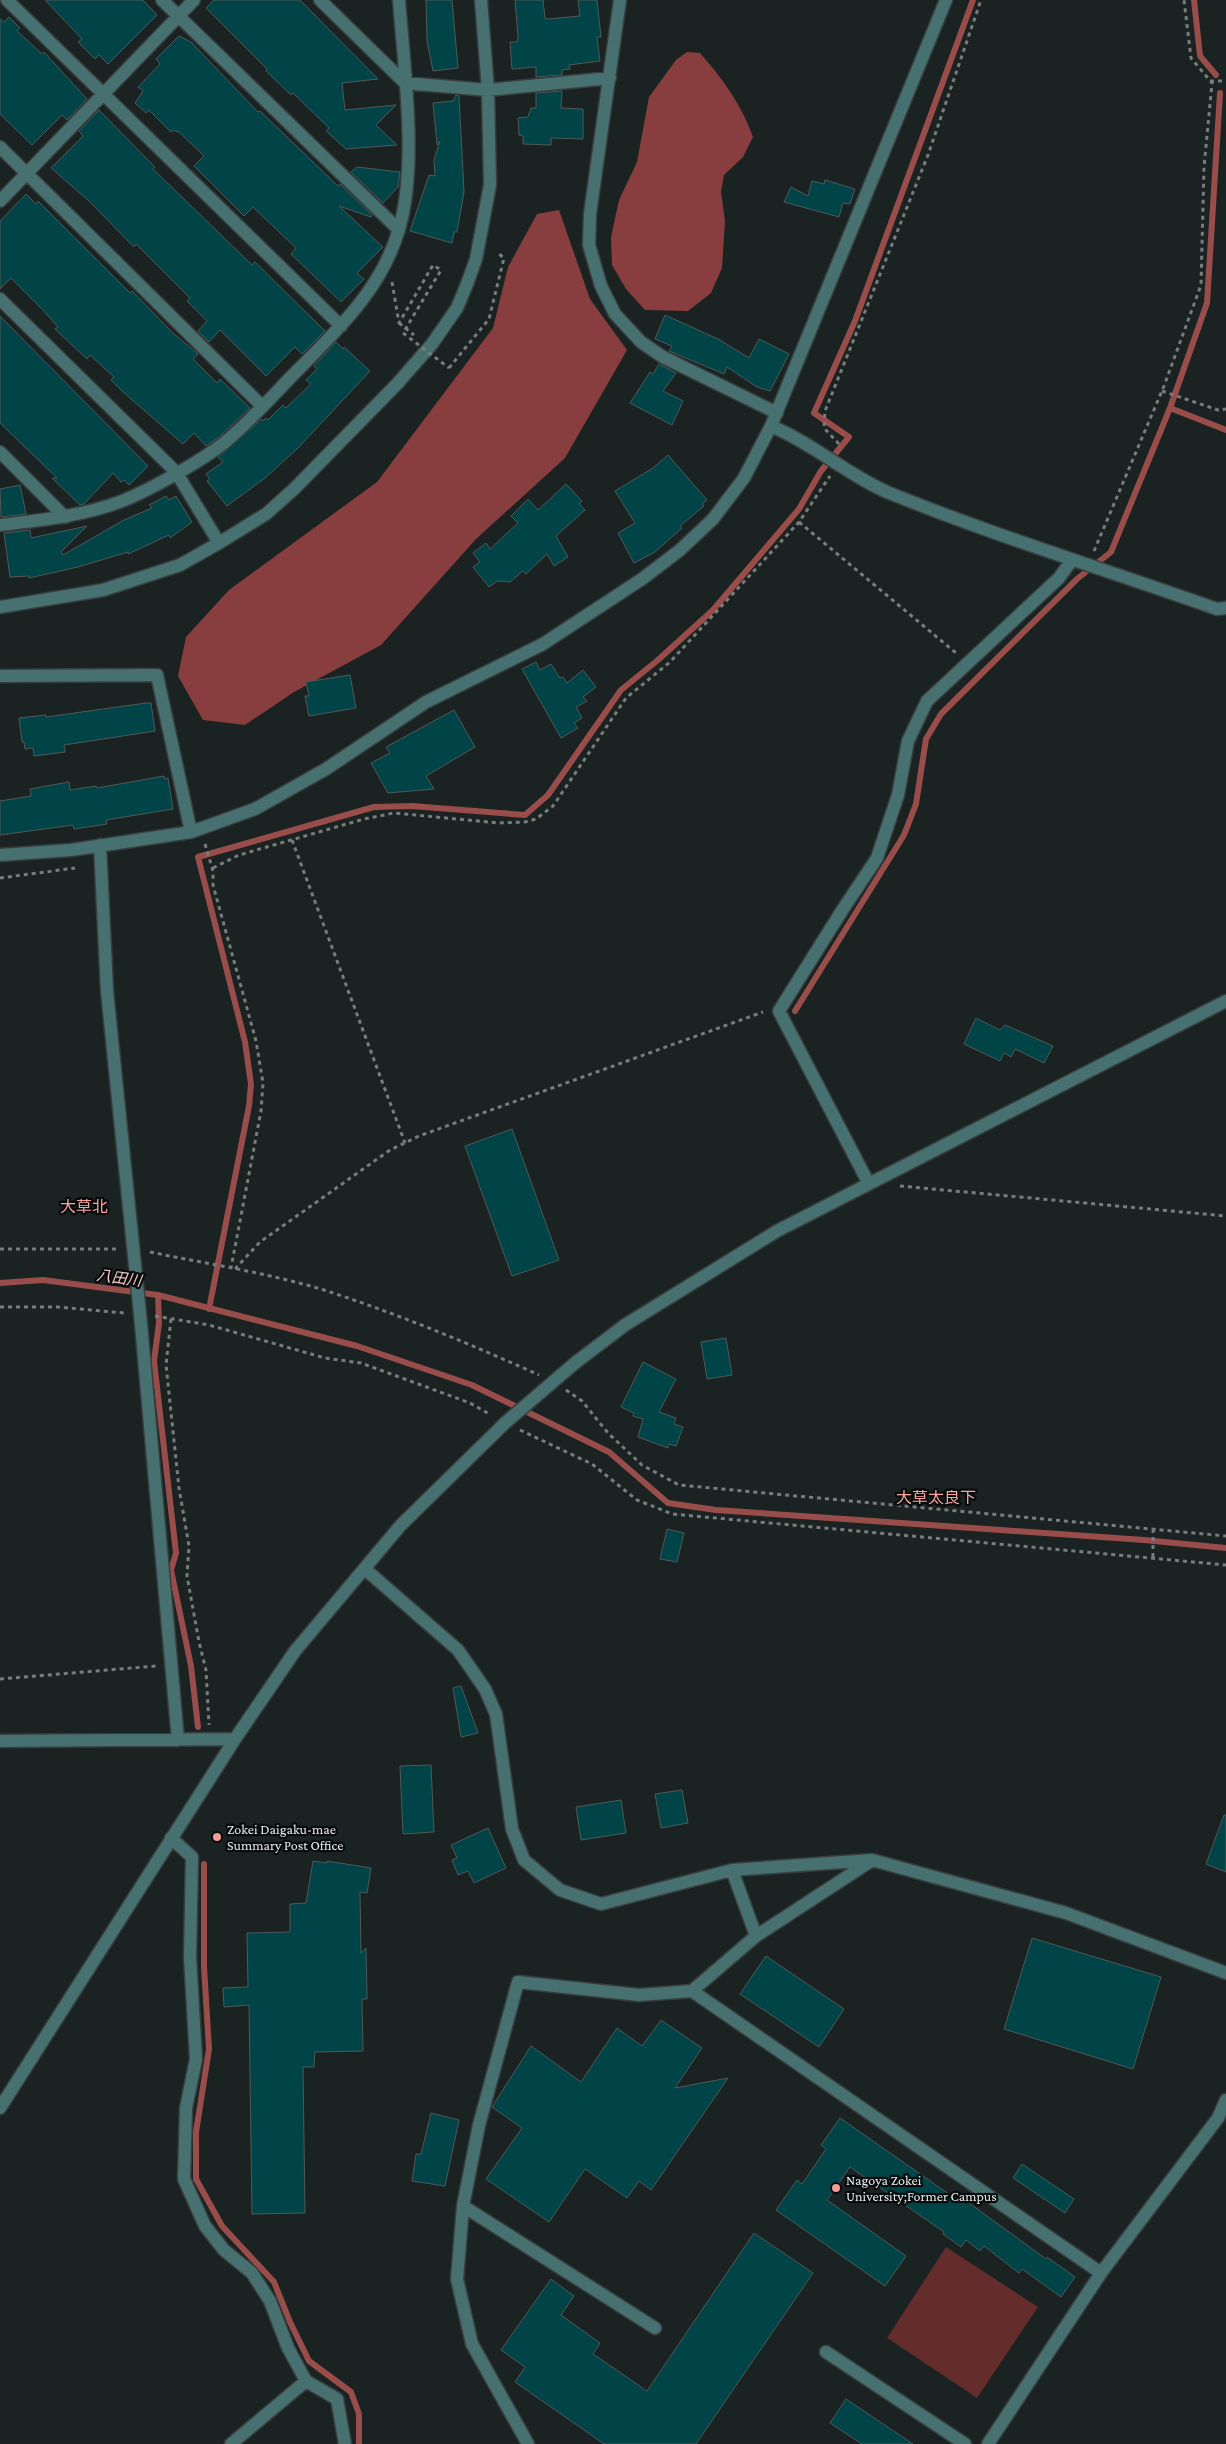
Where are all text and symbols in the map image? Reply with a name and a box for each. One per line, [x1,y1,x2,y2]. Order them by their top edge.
district label: 大草北 [60,1198,108,1215]
water label: 八田川 [96,1267,144,1289]
district label: 大草太良下 [896,1489,976,1506]
place label: Zokei Daigaku-mae Summary Post Office [227,1821,343,1853]
marker: Zokei Daigaku-mae Summary Post Office [211,1831,223,1843]
place label: Nagoya Zokei University;Former Campus [846,2172,997,2204]
marker: Nagoya Zokei University;Former Campus [830,2182,842,2194]

